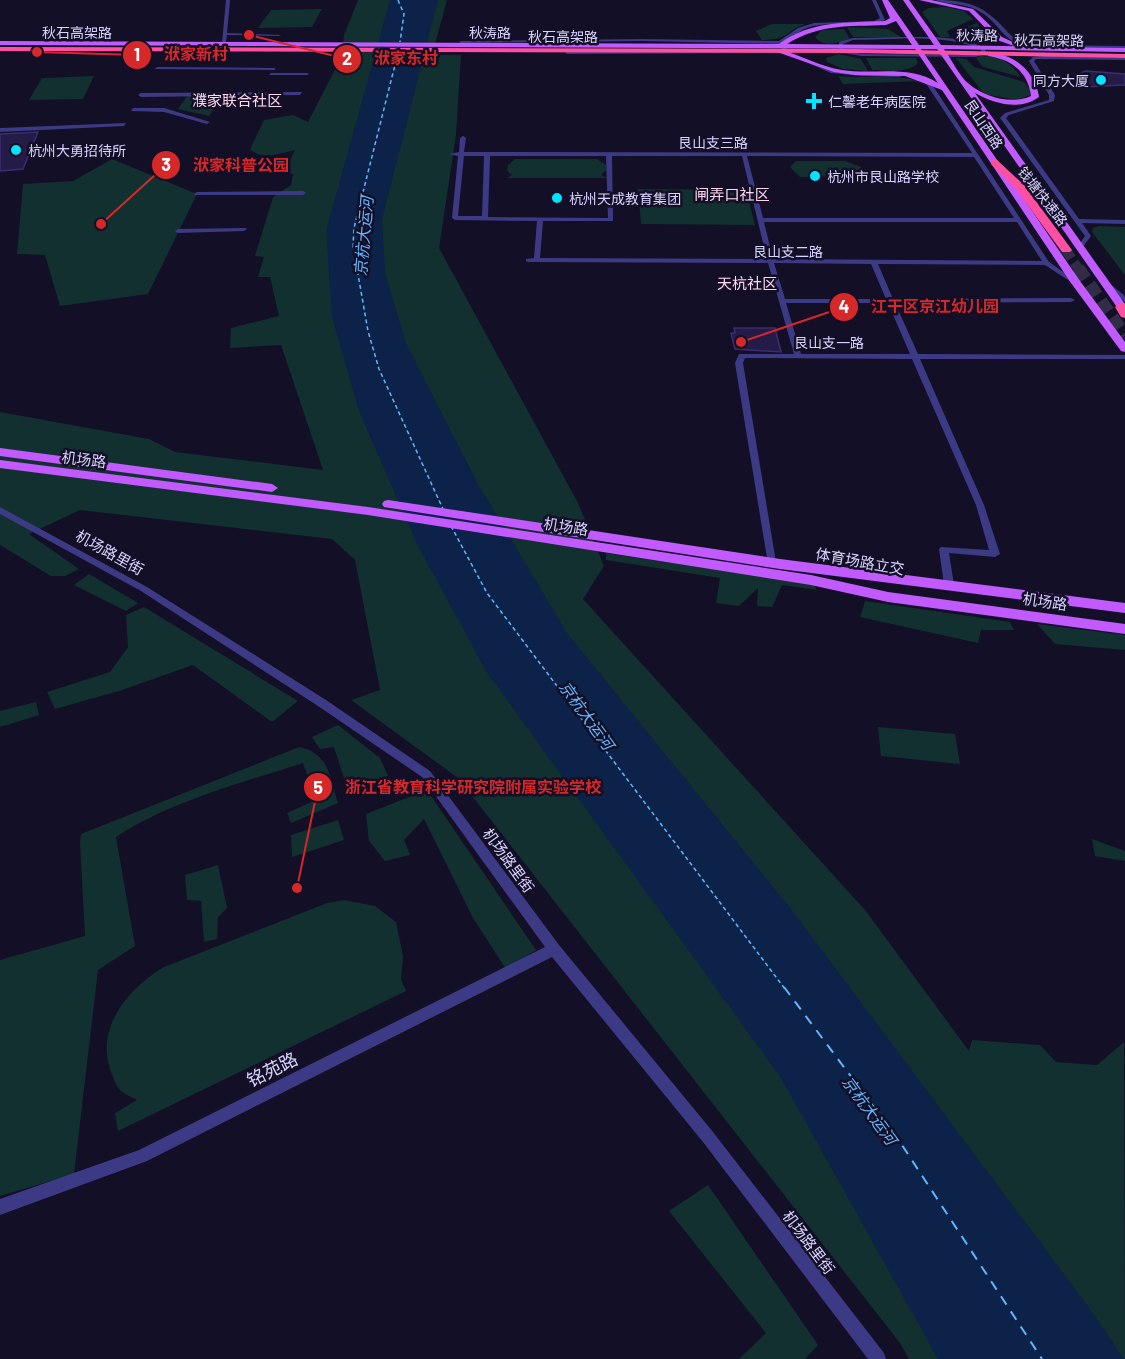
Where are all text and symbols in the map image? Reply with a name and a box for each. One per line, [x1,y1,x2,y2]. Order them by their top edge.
street label: 秋石高架路 [42,24,112,41]
street label: 秋涛路 [469,24,511,41]
street label: 秋涛路 [956,26,998,44]
street label: 秋石高架路 [528,28,598,45]
street label: 秋石高架路 [1014,31,1084,49]
callout: 洑家新村 [122,38,240,72]
callout: 洑家东村 [332,42,450,76]
text: 1 [134,43,140,65]
text: 洑家新村 [164,44,228,63]
text: 2 [342,47,352,69]
text: 洑家东村 [374,48,438,67]
place label: 同方大厦 [1033,72,1089,89]
marker: 同方大厦 [1094,73,1108,87]
district label: 濮家联合社区 [192,91,282,109]
marker: 仁馨老年病医院 [805,92,823,110]
place label: 仁馨老年病医院 [828,93,926,110]
street label: 艮山西路 [961,96,1007,152]
street label: 艮山支三路 [678,134,748,151]
place label: 杭州大勇招待所 [28,142,126,159]
marker: 杭州大勇招待所 [9,143,23,157]
callout: 洑家科普公园 [151,148,301,182]
text: 3 [161,153,171,175]
text: 洑家科普公园 [193,155,289,174]
street label: 钱塘快速路 [1015,163,1071,229]
place label: 杭州市艮山路学校 [827,168,939,185]
marker: 杭州市艮山路学校 [808,169,822,183]
district label: 闸弄口社区 [694,185,770,203]
place label: 杭州天成教育集团 [569,190,681,207]
marker: 杭州天成教育集团 [550,191,564,205]
water label: 京杭大运河 [350,192,376,277]
street label: 艮山支二路 [753,243,823,260]
district label: 天杭社区 [717,274,777,292]
callout: 江干区京江幼儿园 [829,290,1011,324]
text: 4 [839,295,850,317]
text: 江干区京江幼儿园 [871,296,999,315]
street label: 艮山支一路 [794,334,864,351]
street label: 机场路 [61,447,107,471]
street label: 机场路 [542,514,590,538]
street label: 机场路里街 [73,526,147,578]
street label: 体育场路立交 [814,544,906,578]
street label: 机场路 [1021,589,1069,613]
water label: 京杭大运河 [556,677,620,755]
callout: 浙江省教育科学研究院附属实验学校 [303,770,613,804]
text: 5 [313,776,323,798]
text: 浙江省教育科学研究院附属实验学校 [345,777,602,796]
street label: 机场路里街 [480,824,538,896]
street label: 铭苑路 [243,1047,301,1091]
water label: 京杭大运河 [839,1072,903,1150]
street label: 机场路里街 [779,1207,839,1277]

